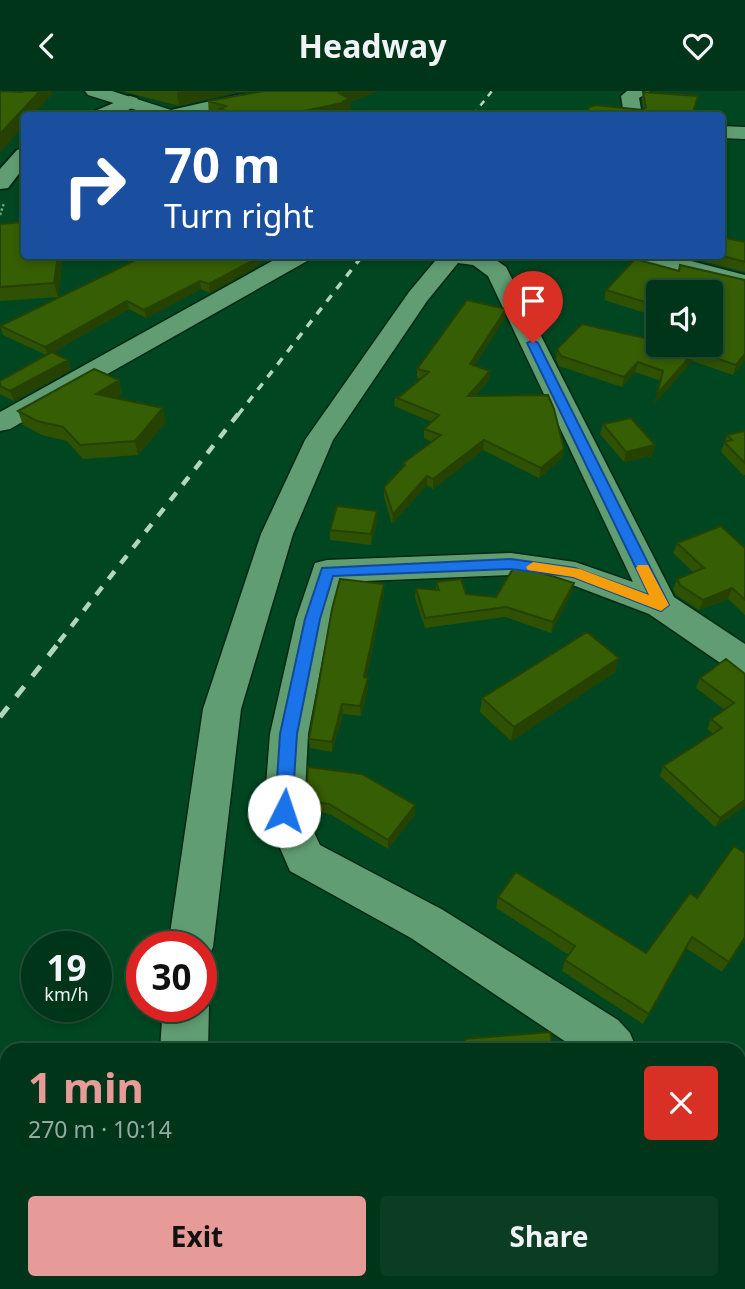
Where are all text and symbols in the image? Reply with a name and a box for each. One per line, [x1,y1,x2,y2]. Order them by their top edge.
text: Headway [299,24,446,67]
icon: back [28,27,66,65]
icon: heart [679,27,717,65]
text: 70 m [164,131,281,197]
icon: right [49,140,140,231]
text: Turn right [164,194,314,237]
pin [503,271,563,343]
map controls [646,280,723,357]
button: sound [646,280,723,357]
icon: arrive [514,282,552,320]
position arrow [247,774,321,848]
speed limit sign: 30 [126,931,217,1022]
text: 19 [46,944,87,991]
text: km/h [44,982,89,1006]
text: 1 min [28,1058,144,1115]
button: close [644,1066,718,1140]
text: 270 m · 10:14 [28,1113,172,1145]
button: Exit [28,1196,366,1276]
button: Share [380,1196,718,1276]

